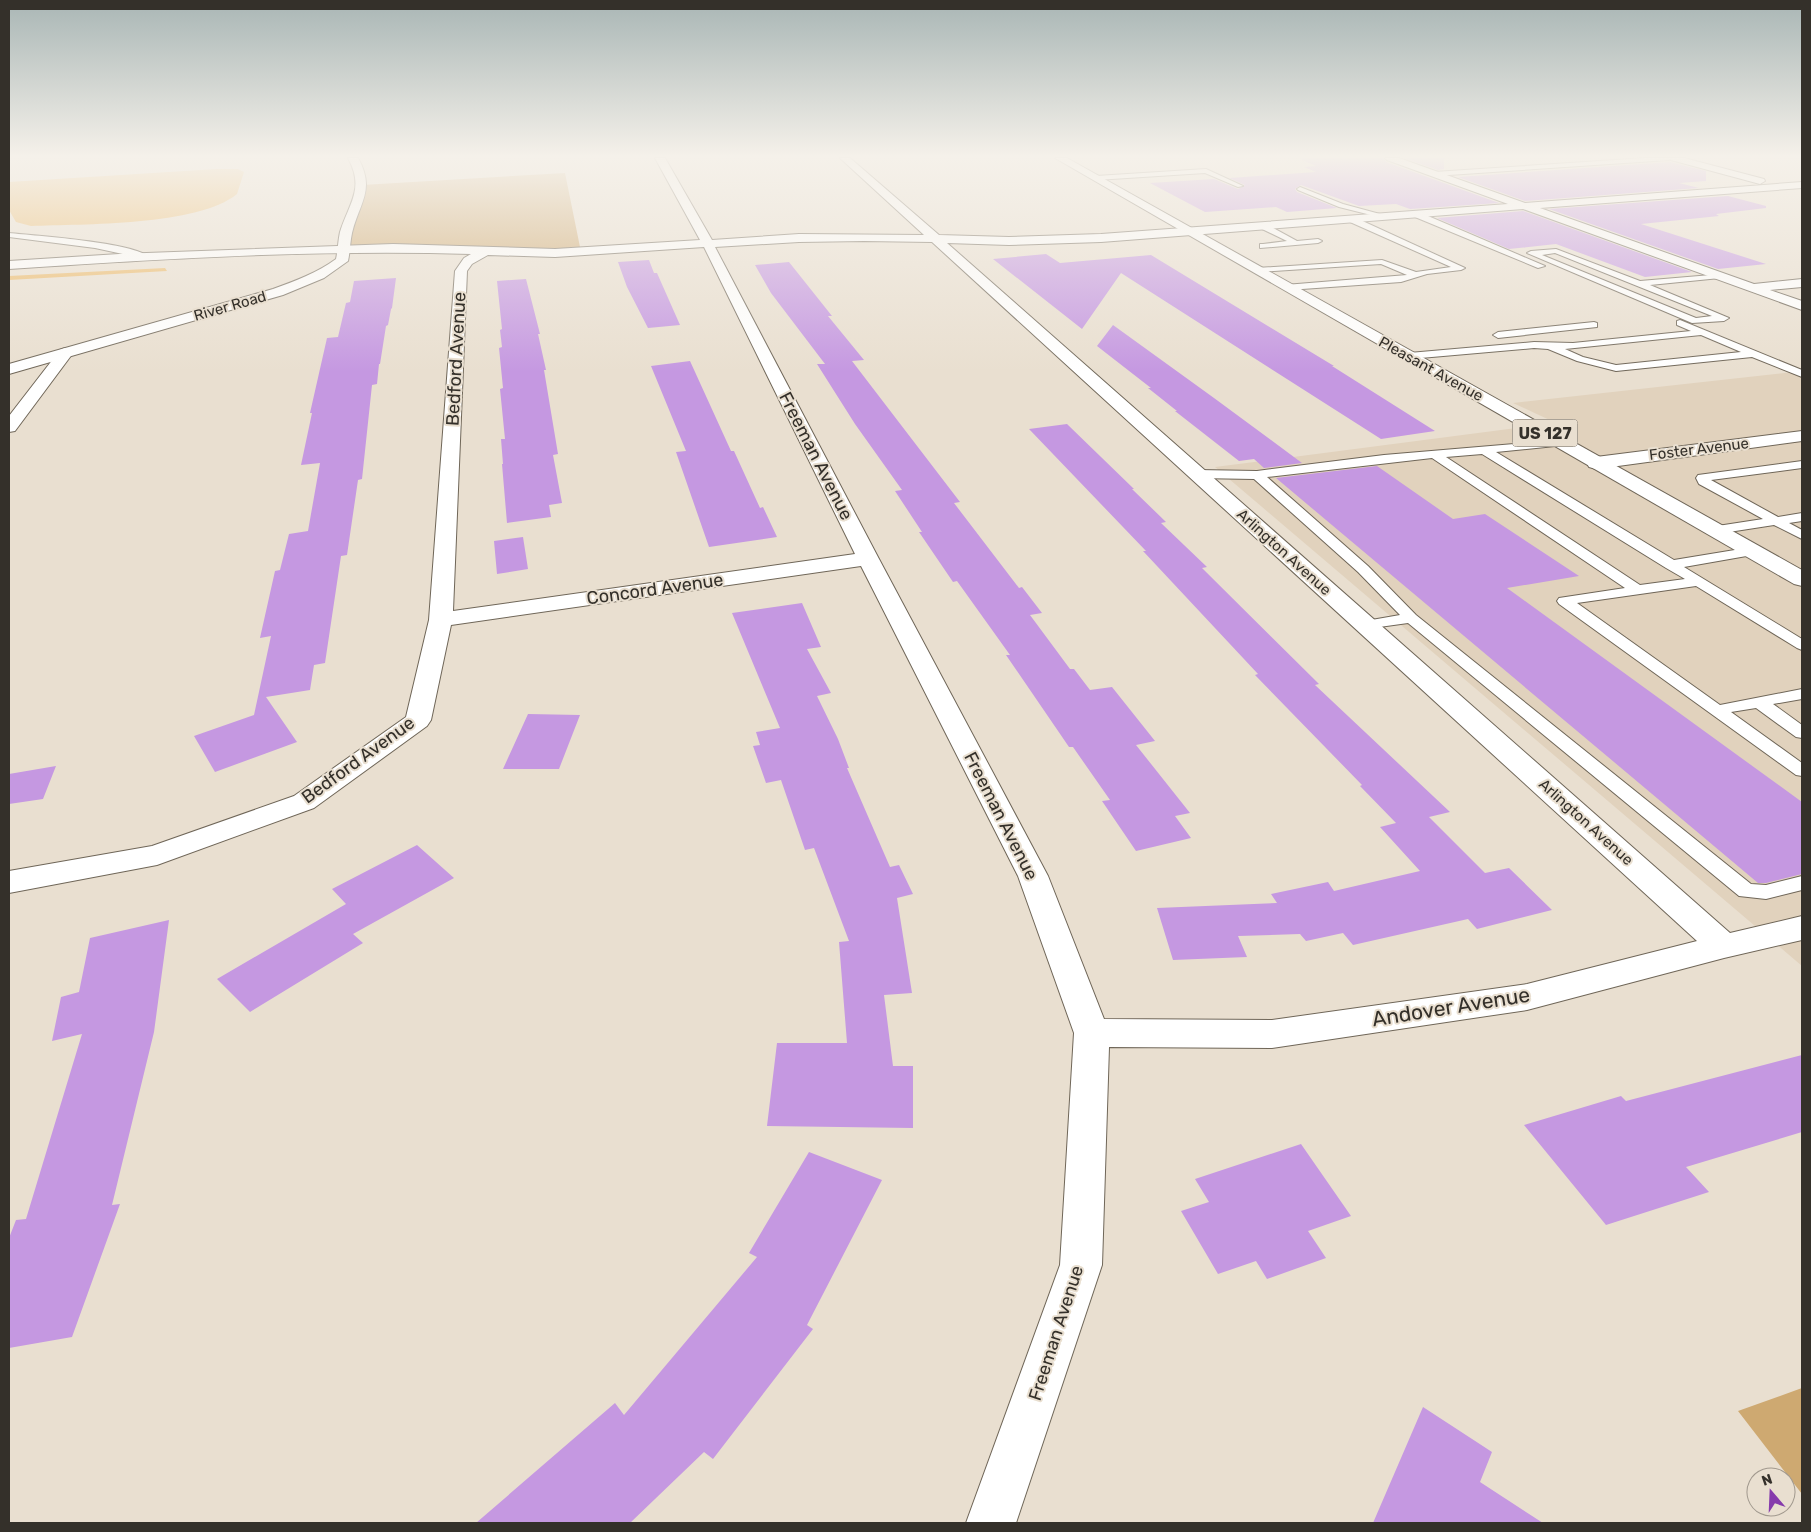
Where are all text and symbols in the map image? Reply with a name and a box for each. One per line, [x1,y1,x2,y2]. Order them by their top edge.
street label: River Road [192,287,268,325]
street label: Bedford Avenue [442,291,470,427]
street label: Pleasant Avenue [1376,333,1486,405]
street label: Freeman Avenue [774,388,858,524]
road number: US 127 [1512,419,1578,446]
street label: Foster Avenue [1648,434,1750,464]
street label: Arlington Avenue [1233,505,1335,599]
street label: Concord Avenue [585,569,725,609]
street label: Bedford Avenue [297,712,419,808]
street label: Freeman Avenue [959,748,1043,884]
street label: Arlington Avenue [1535,775,1637,869]
street label: Andover Avenue [1370,982,1532,1031]
street label: Freeman Avenue [1024,1263,1088,1403]
north arrow [1746,1467,1796,1517]
text: N [1759,1471,1774,1490]

